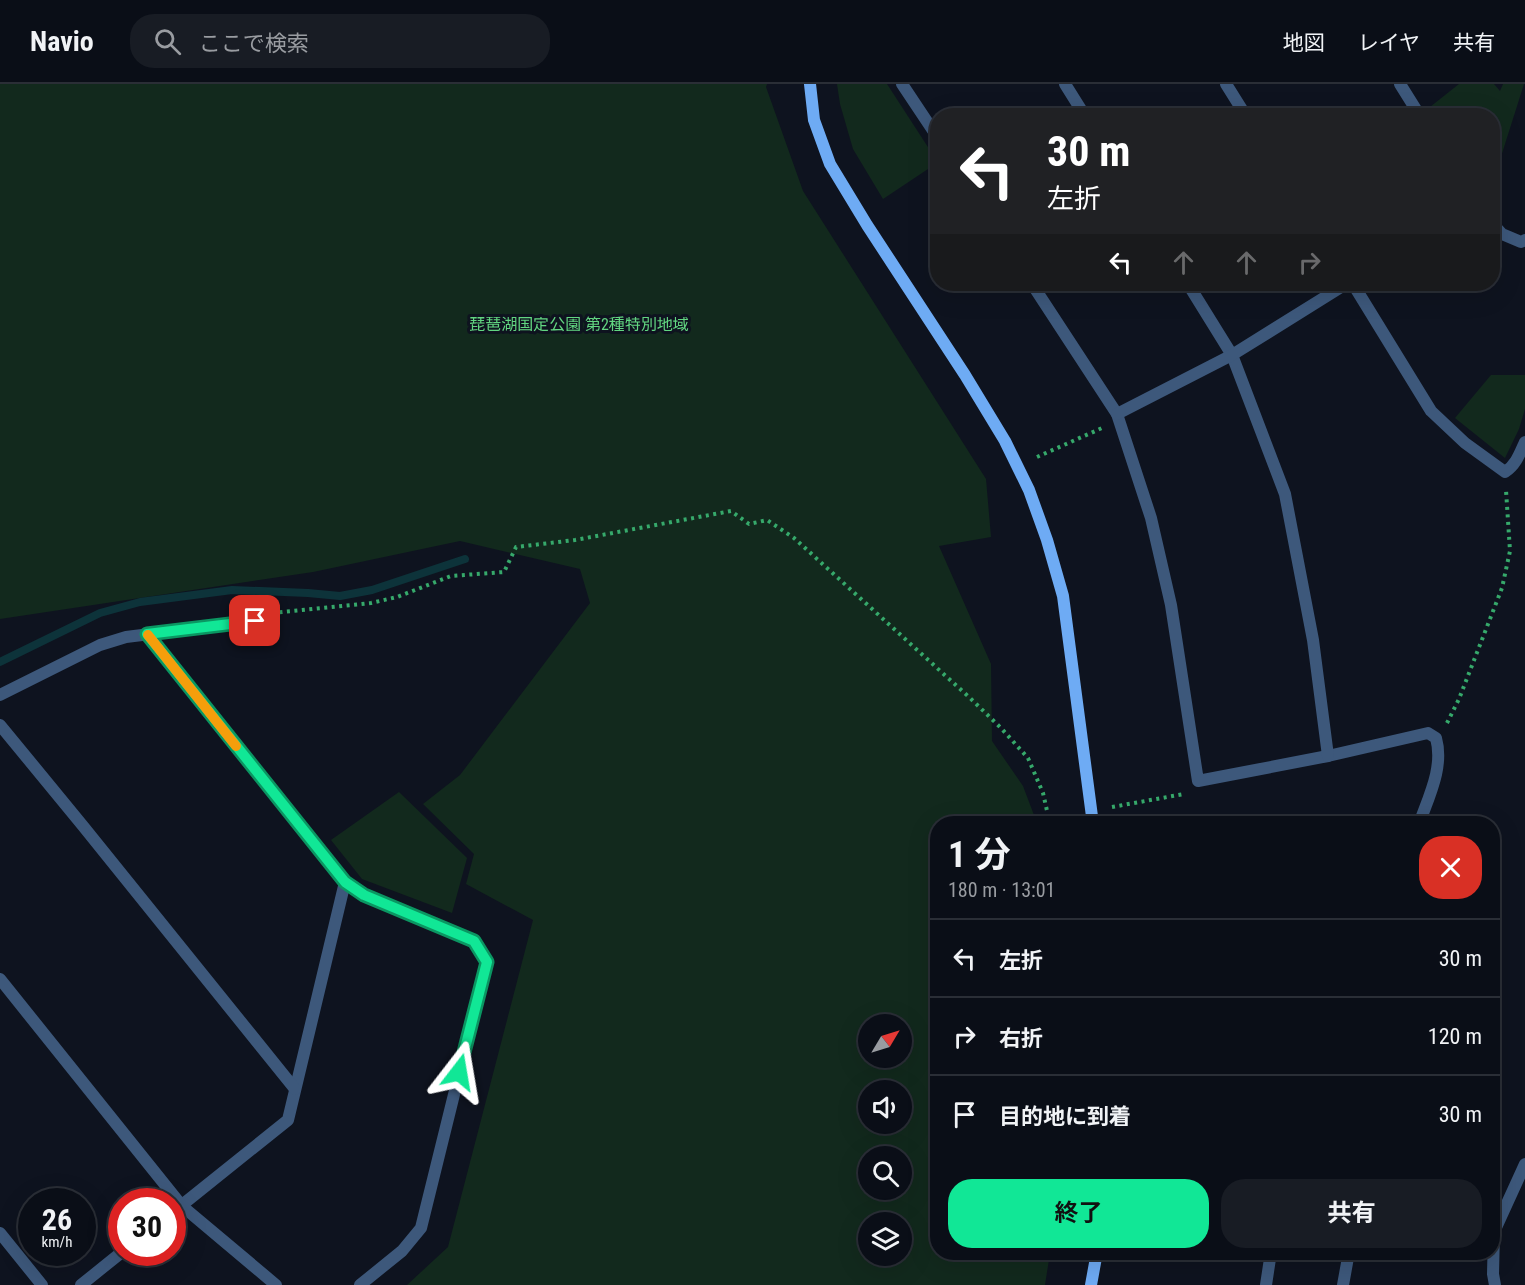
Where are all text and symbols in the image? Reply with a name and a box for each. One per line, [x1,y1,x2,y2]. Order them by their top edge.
search box [130,14,550,68]
text: Navio [30,25,94,58]
icon: search [151,25,184,58]
text: ここで検索 [199,31,309,56]
text: 地図 [1283,31,1325,55]
text: レイヤ [1358,31,1420,55]
text: 共有 [1453,31,1495,55]
text: 30 m [1047,127,1130,176]
icon: left [948,132,1026,210]
text: 左折 [1047,183,1101,215]
icon: left [1104,246,1137,279]
icon: ahead [1167,246,1200,279]
icon: ahead [1230,246,1263,279]
icon: right [1293,246,1326,279]
park label: 琵琶湖国定公園 第2種特別地域 [469,315,689,334]
pin [229,595,280,646]
icon: arrive [238,604,271,637]
text: 1 分 [948,834,1011,876]
button: close [1419,836,1482,899]
text: 180 m · 13:01 [948,878,1055,902]
icon: left [948,942,981,975]
text: 30 m [1439,946,1482,971]
text: 左折 [999,948,1043,973]
north arrow [858,1014,912,1068]
map controls [858,1014,912,1266]
icon: right [948,1020,981,1053]
text: 120 m [1428,1024,1482,1049]
text: 右折 [999,1026,1043,1051]
position arrow [427,1040,491,1104]
button: sound [858,1080,912,1134]
icon: arrive [948,1098,981,1131]
text: 30 m [1439,1102,1482,1127]
text: 目的地に到着 [999,1104,1131,1129]
button: search [858,1146,912,1200]
button: 終了 [948,1179,1209,1248]
button: 共有 [1221,1179,1482,1248]
speed limit sign: 30 [108,1188,186,1266]
text: 26 [42,1202,72,1237]
button: layers [858,1212,912,1266]
text: km/h [42,1233,72,1251]

